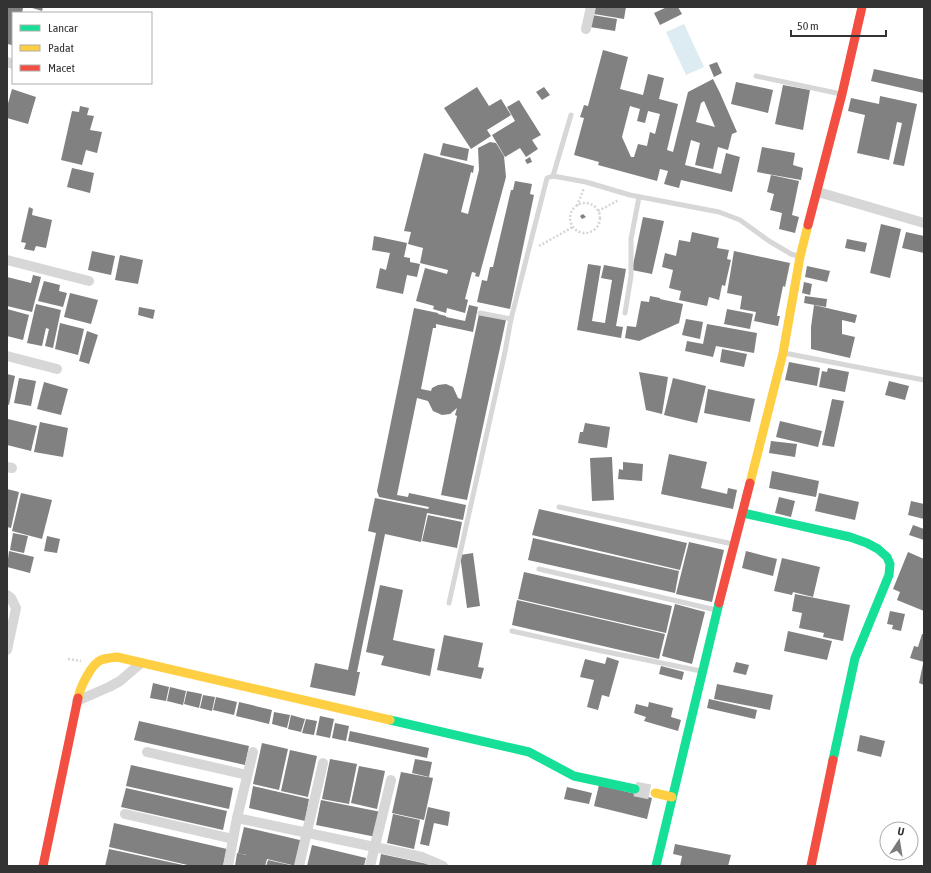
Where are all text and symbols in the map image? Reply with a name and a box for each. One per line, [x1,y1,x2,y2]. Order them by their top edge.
legend [12,12,152,84]
scale bar [791,12,886,38]
text: 50 m [797,19,819,33]
text: Lancar [48,21,78,35]
text: Padat [48,41,74,55]
text: Macet [48,61,76,75]
north arrow [879,821,919,861]
text: U [897,825,906,838]

